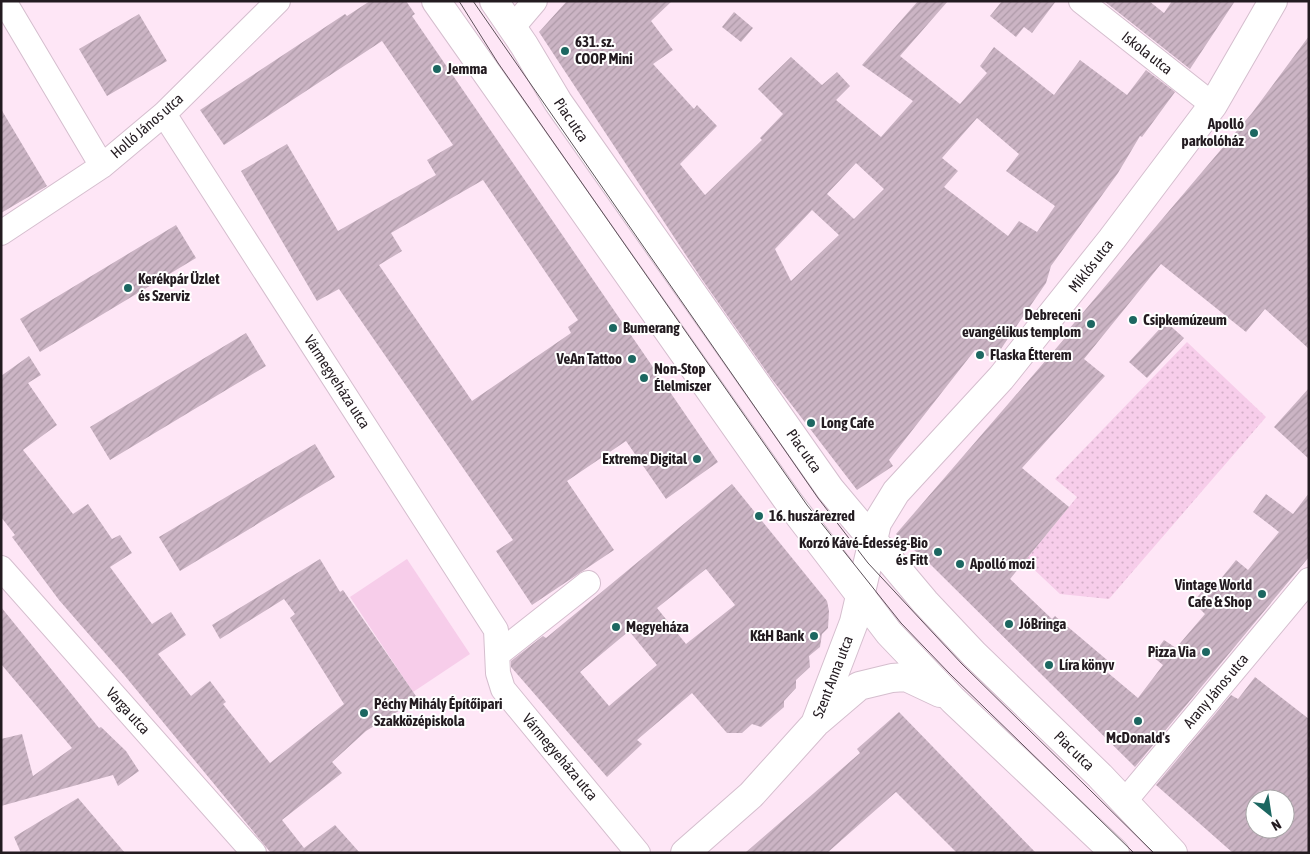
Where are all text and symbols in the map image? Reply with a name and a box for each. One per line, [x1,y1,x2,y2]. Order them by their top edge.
street label: Iskola utca [1119,28,1176,78]
place label: 631. sz. COOP Mini [575,33,633,67]
marker: 631. sz. COOP Mini [559,45,571,57]
place label: Jemma [446,60,487,77]
marker: Jemma [431,63,443,75]
street label: Holló János utca [107,90,186,162]
street label: Piac utca [551,95,592,145]
place label: Apolló parkolóház [1182,115,1245,149]
marker: Apolló parkolóház [1248,127,1260,139]
street label: Miklós utca [1065,236,1116,295]
place label: Kerékpár Üzlet és Szerviz [138,270,220,304]
marker: Kerékpár Üzlet és Szerviz [122,282,134,294]
place label: Debreceni evangélikus templom [962,306,1081,340]
place label: Csipkemúzeum [1143,311,1227,328]
marker: Csipkemúzeum [1127,314,1139,326]
marker: Debreceni evangélikus templom [1085,318,1097,330]
place label: Bumerang [623,319,680,336]
marker: Bumerang [607,322,619,334]
street label: Vármegyeháza utca [301,332,374,432]
place label: Flaska Étterem [990,346,1072,363]
marker: Flaska Étterem [974,349,986,361]
place label: VeAn Tattoo [556,350,622,367]
marker: VeAn Tattoo [626,353,638,365]
place label: Non-Stop Élelmiszer [654,360,712,394]
marker: Non-Stop Élelmiszer [638,372,650,384]
place label: Long Cafe [821,414,875,431]
marker: Long Cafe [805,417,817,429]
street label: Piac utca [783,426,825,476]
place label: Extreme Digital [602,450,688,467]
marker: Extreme Digital [691,453,703,465]
place label: 16. huszárezred [769,507,855,524]
marker: 16. huszárezred [753,510,765,522]
place label: Korzó Kávé-Édesség-Bio és Fitt [799,534,929,568]
marker: Korzó Kávé-Édesség-Bio és Fitt [932,546,944,558]
place label: Apolló mozi [969,555,1035,572]
marker: Apolló mozi [954,558,966,570]
place label: Vintage World Cafe & Shop [1174,576,1252,610]
marker: Vintage World Cafe & Shop [1256,588,1268,600]
place label: JóBringa [1018,615,1066,632]
place label: Megyeháza [626,618,689,635]
marker: JóBringa [1003,618,1015,630]
marker: Megyeháza [610,621,622,633]
place label: K&H Bank [750,627,804,644]
marker: K&H Bank [808,630,820,642]
street label: Szent Anna utca [809,633,856,720]
place label: Pizza Via [1148,643,1196,660]
marker: Pizza Via [1200,646,1212,658]
street label: Arany János utca [1180,650,1252,731]
place label: Líra könyv [1059,656,1115,673]
marker: Líra könyv [1043,659,1055,671]
street label: Varga utca [103,684,154,738]
place label: Péchy Mihály Építőipari Szakközépiskola [374,695,502,729]
marker: Péchy Mihály Építőipari Szakközépiskola [358,707,370,719]
street label: Vármegyeháza utca [519,710,602,803]
marker: McDonald's [1132,715,1144,727]
street label: Piac utca [1051,727,1098,774]
place label: McDonald's [1106,729,1171,746]
north arrow [1245,789,1295,839]
text: N [1269,816,1284,834]

